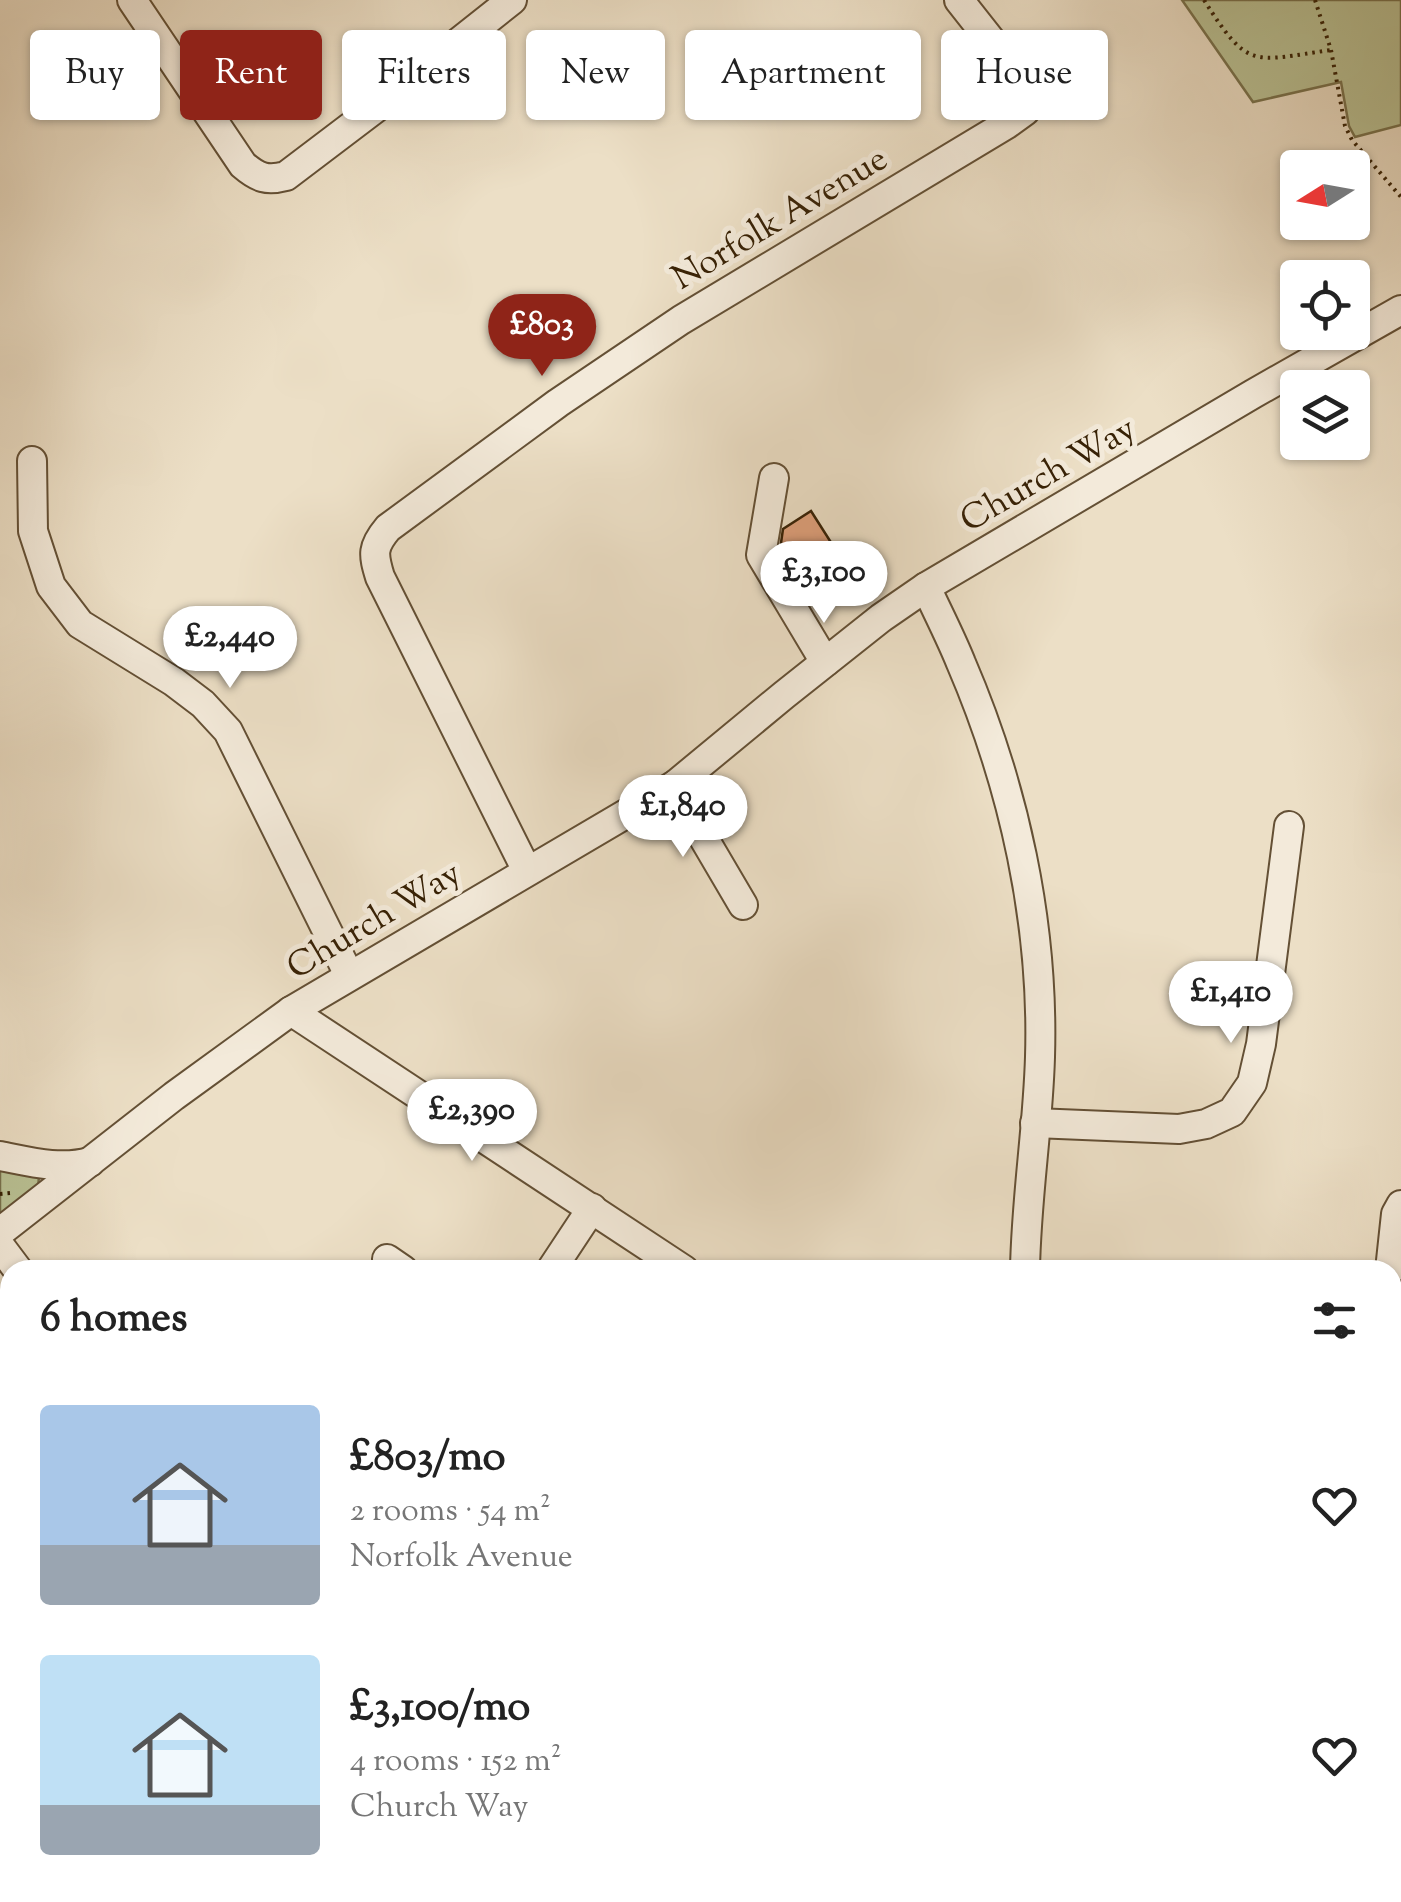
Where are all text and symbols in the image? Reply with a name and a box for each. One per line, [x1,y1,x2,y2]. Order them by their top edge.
chip: Buy [30,30,160,120]
chip: Rent [180,30,322,120]
chip: Filters [342,30,506,120]
chip: New [526,30,665,120]
chip: Apartment [685,30,921,120]
chip: House [941,30,1108,120]
street label: Norfolk Avenue [663,135,898,305]
north arrow [1280,150,1370,240]
map controls [1280,150,1370,460]
button: locate [1280,260,1370,350]
pin: £803 [483,294,601,379]
text: £803 [510,303,574,349]
button: layers [1280,370,1370,460]
street label: Church Way [951,405,1146,547]
pin: £3,100 [743,541,905,626]
text: £3,100 [782,550,866,596]
pin: £2,440 [149,606,311,691]
text: £2,440 [185,615,275,661]
pin: £1,840 [602,775,764,860]
text: £1,840 [640,784,726,830]
street label: Church Way [278,850,472,994]
pin: £1,410 [1150,961,1312,1046]
text: £1,410 [1191,970,1271,1016]
pin: £2,390 [391,1079,553,1164]
text: £2,390 [429,1088,515,1134]
text: 6 homes [40,1290,187,1350]
icon: filters [1307,1293,1362,1348]
text: £803/mo [350,1429,505,1489]
icon: home [120,1445,240,1565]
icon: heart [1307,1478,1362,1533]
text: 2 rooms · 54 m² [350,1489,551,1535]
text: Norfolk Avenue [350,1535,573,1581]
text: £3,100/mo [350,1679,530,1739]
icon: home [120,1695,240,1815]
icon: heart [1307,1728,1362,1783]
text: 4 rooms · 152 m² [350,1739,562,1785]
text: Church Way [350,1785,529,1831]

